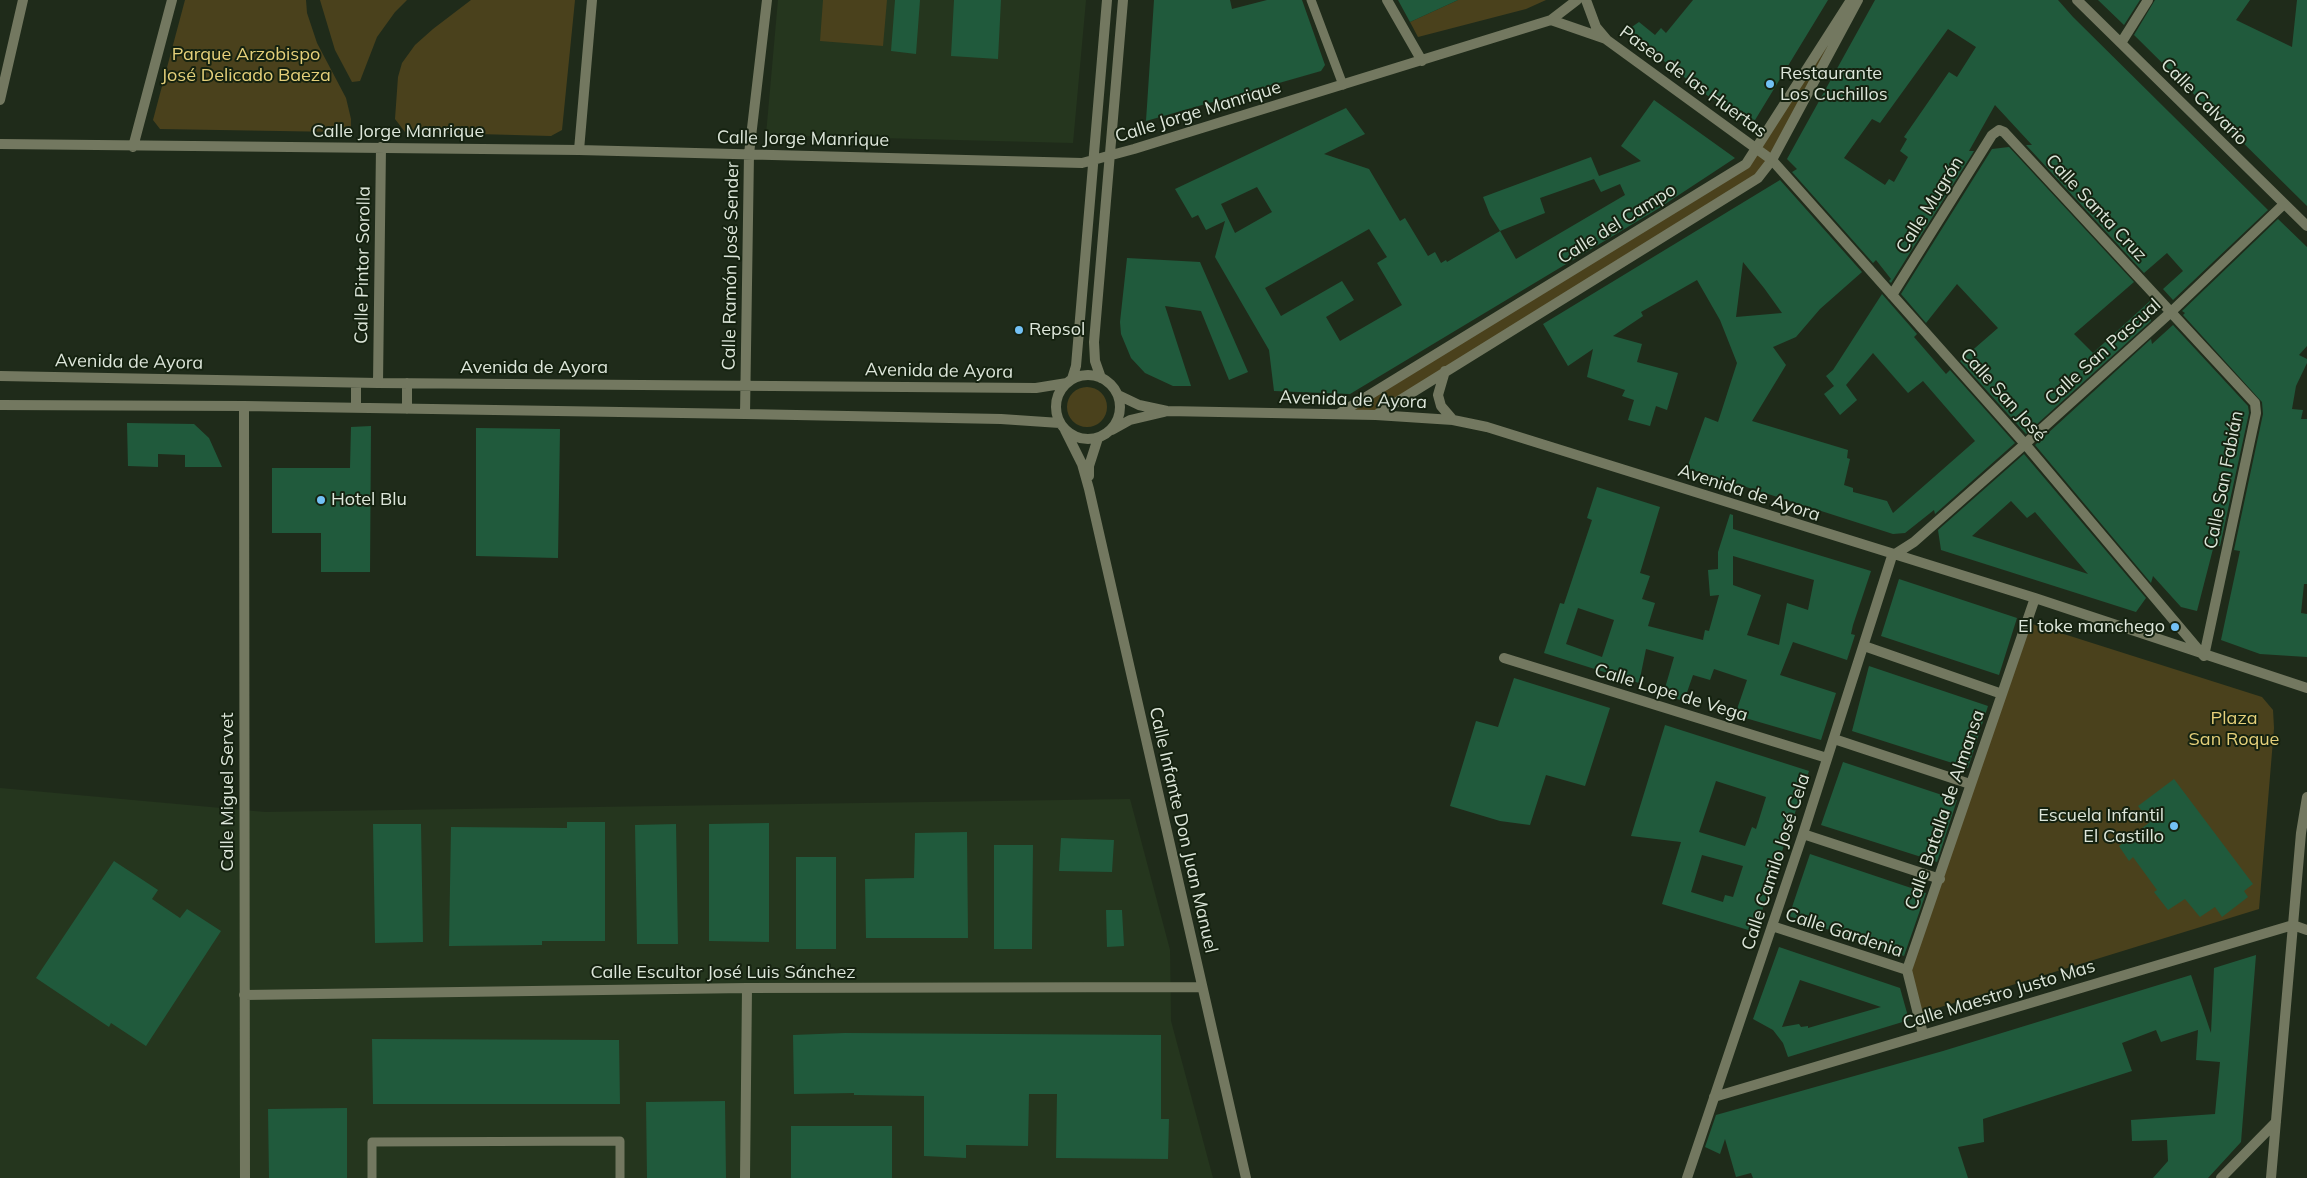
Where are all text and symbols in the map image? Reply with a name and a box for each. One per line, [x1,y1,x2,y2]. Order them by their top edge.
street label: Paseo de las Huertas [1615,21,1771,143]
park label: Parque Arzobispo José Delicado Baeza [161,44,331,86]
street label: Calle Calvario [2156,54,2252,150]
place label: Restaurante Los Cuchillos [1780,63,1888,106]
street label: Calle Jorge Manrique [1112,76,1284,148]
marker: Restaurante Los Cuchillos [1764,78,1776,90]
street label: Calle Jorge Manrique [312,121,484,143]
street label: Calle Jorge Manrique [717,127,889,151]
street label: Calle Santa Cruz [2041,150,2151,266]
street label: Calle Mugrón [1892,153,1968,257]
street label: Calle Ramón José Sender [718,161,744,371]
street label: Calle del Campo [1554,179,1680,269]
street label: Calle Pintor Sorolla [351,186,375,344]
street label: Calle San Pascual [2041,294,2165,410]
place label: Repsol [1029,319,1085,341]
marker: Repsol [1013,324,1025,336]
street label: Calle San José [1955,344,2051,446]
street label: Avenida de Ayora [55,350,203,374]
street label: Avenida de Ayora [460,357,608,379]
street label: Avenida de Ayora [865,359,1013,383]
street label: Avenida de Ayora [1279,387,1427,413]
street label: Calle San Fabián [2200,409,2248,551]
street label: Avenida de Ayora [1675,460,1823,526]
place label: Hotel Blu [331,489,407,511]
marker: Hotel Blu [315,494,327,506]
place label: El toke manchego [2018,616,2165,638]
marker: El toke manchego [2169,621,2181,633]
street label: Calle Lope de Vega [1592,659,1750,727]
street label: Calle Infante Don Juan Manuel [1144,705,1222,955]
street label: Calle Batalla de Almansa [1901,707,1989,913]
park label: Plaza San Roque [2189,708,2279,751]
street label: Calle Miguel Servet [217,712,239,872]
street label: Calle Camilo José Cela [1737,771,1815,953]
place label: Escuela Infantil El Castillo [2038,805,2164,848]
marker: Escuela Infantil El Castillo [2168,820,2180,832]
street label: Calle Gardenia [1782,904,1906,962]
street label: Calle Maestro Justo Mas [1900,955,2098,1035]
street label: Calle Escultor José Luis Sánchez [590,962,856,984]

